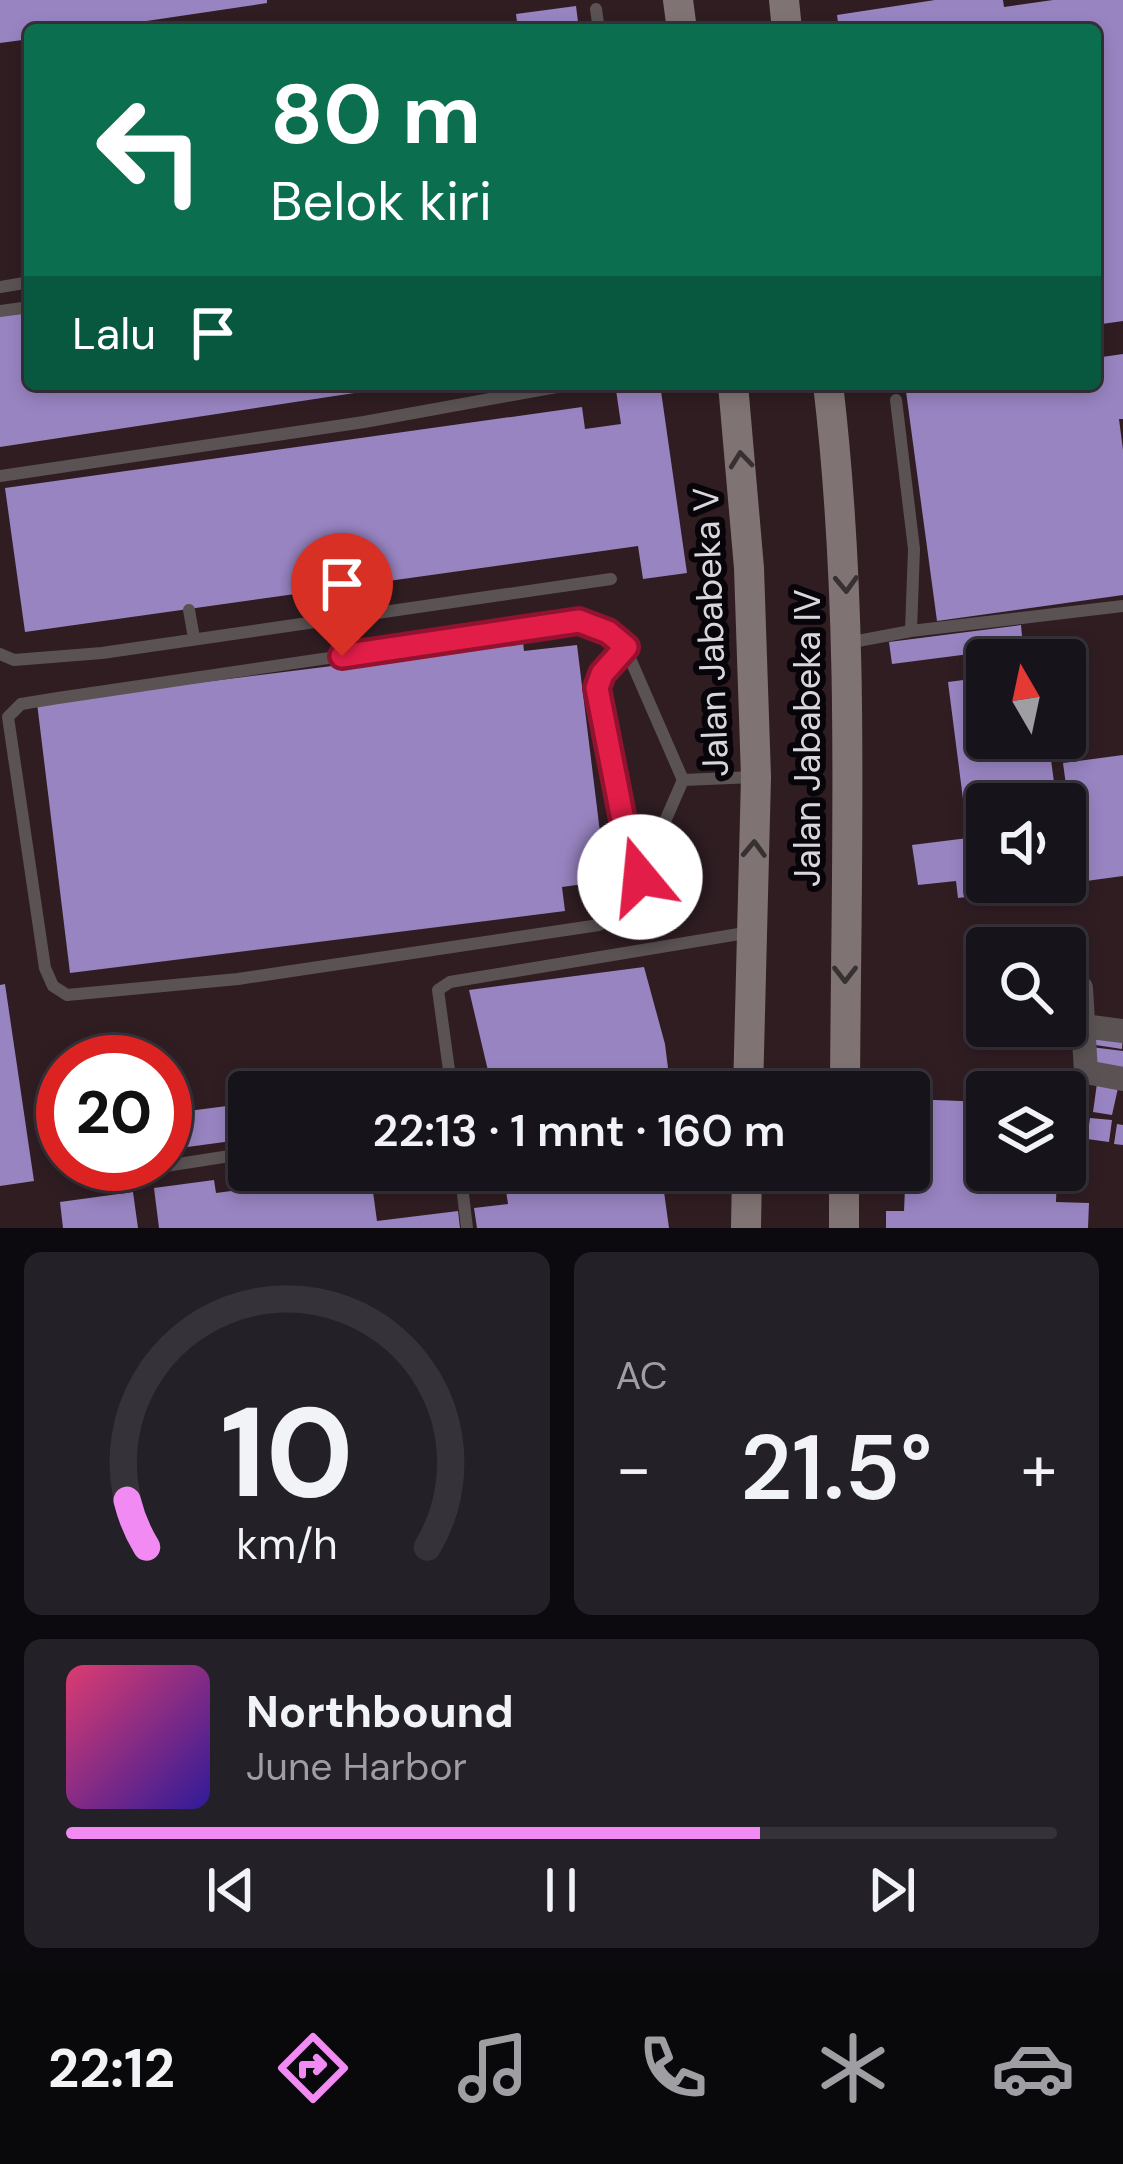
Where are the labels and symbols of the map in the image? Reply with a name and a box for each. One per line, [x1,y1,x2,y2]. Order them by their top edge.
one-way arrow [729,450,754,469]
street label: Jalan Jababeka V [682,487,739,777]
pin [291,533,393,656]
one-way arrow [832,575,858,594]
street label: Jalan Jababeka IV [784,589,831,887]
north arrow [966,639,1086,759]
position arrow [577,814,703,940]
one-way arrow [740,839,766,858]
one-way arrow [833,965,859,984]
speed limit sign: 20 [36,1035,192,1191]

